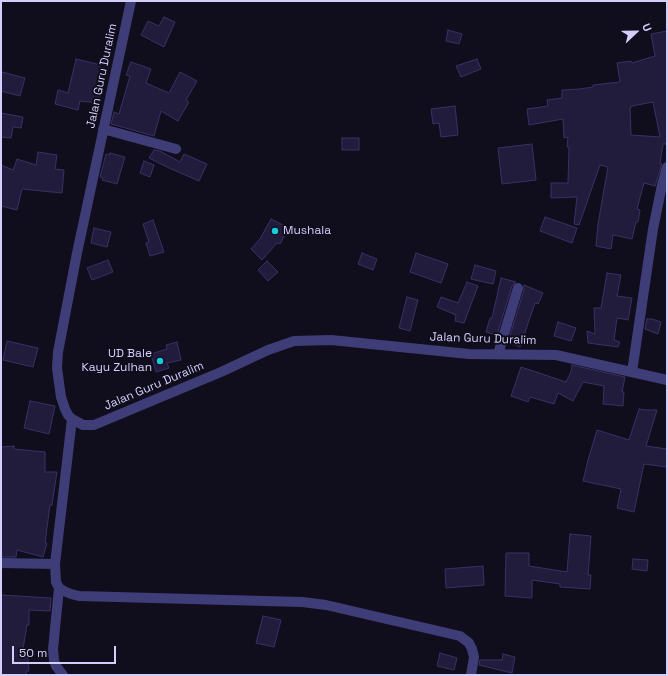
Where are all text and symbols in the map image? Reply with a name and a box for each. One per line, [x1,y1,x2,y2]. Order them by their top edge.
north arrow [616,12,656,52]
text: U [639,21,655,34]
street label: Jalan Guru Duralim [84,22,120,130]
place label: Mushala [283,224,331,238]
marker: Mushala [270,226,280,236]
street label: Jalan Guru Duralim [429,330,537,348]
place label: UD Bale Kayu Zulhan [81,347,152,375]
marker: UD Bale Kayu Zulhan [155,356,165,366]
street label: Jalan Guru Duralim [102,358,206,414]
scale bar [14,638,118,664]
text: 50 m [19,645,47,661]

